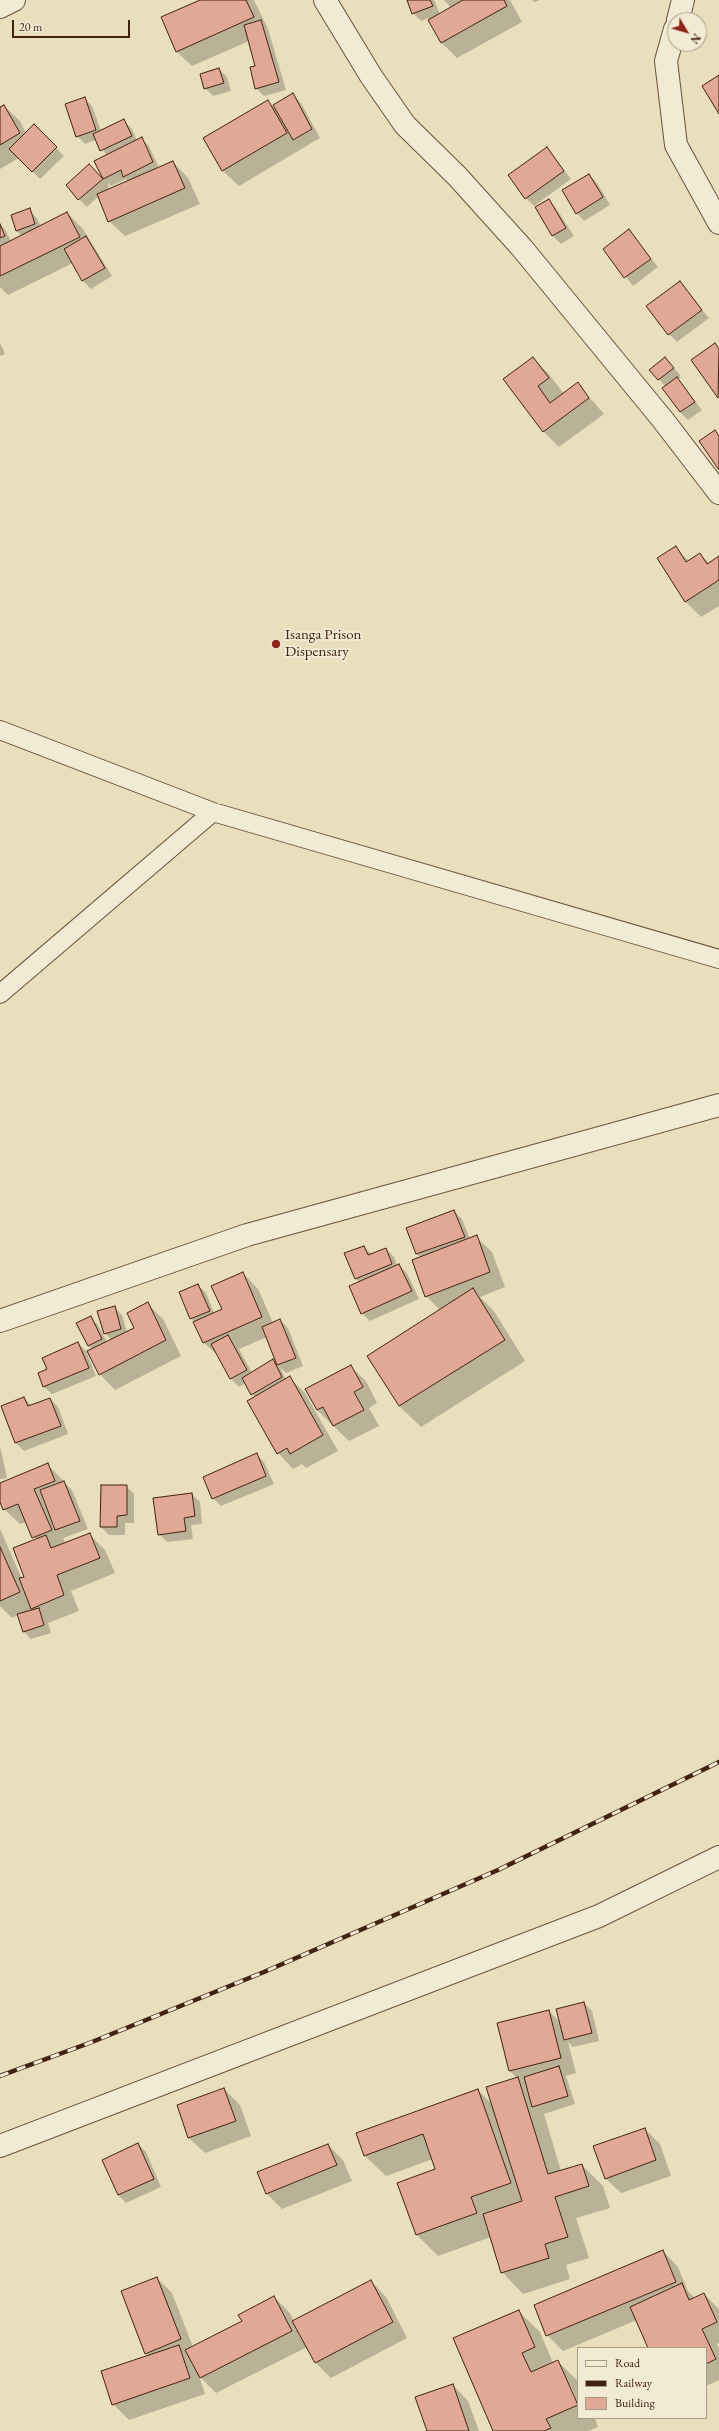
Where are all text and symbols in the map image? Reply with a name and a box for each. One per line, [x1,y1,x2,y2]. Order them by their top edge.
scale bar [14,12,132,38]
north arrow [667,12,707,52]
text: 20 m [19,19,42,35]
text: N [687,31,704,47]
place label: Isanga Prison Dispensary [285,626,362,661]
marker: Isanga Prison Dispensary [270,638,282,650]
legend [577,2347,707,2419]
text: Road [615,2355,640,2371]
text: Railway [615,2375,652,2391]
text: Building [615,2395,655,2411]

